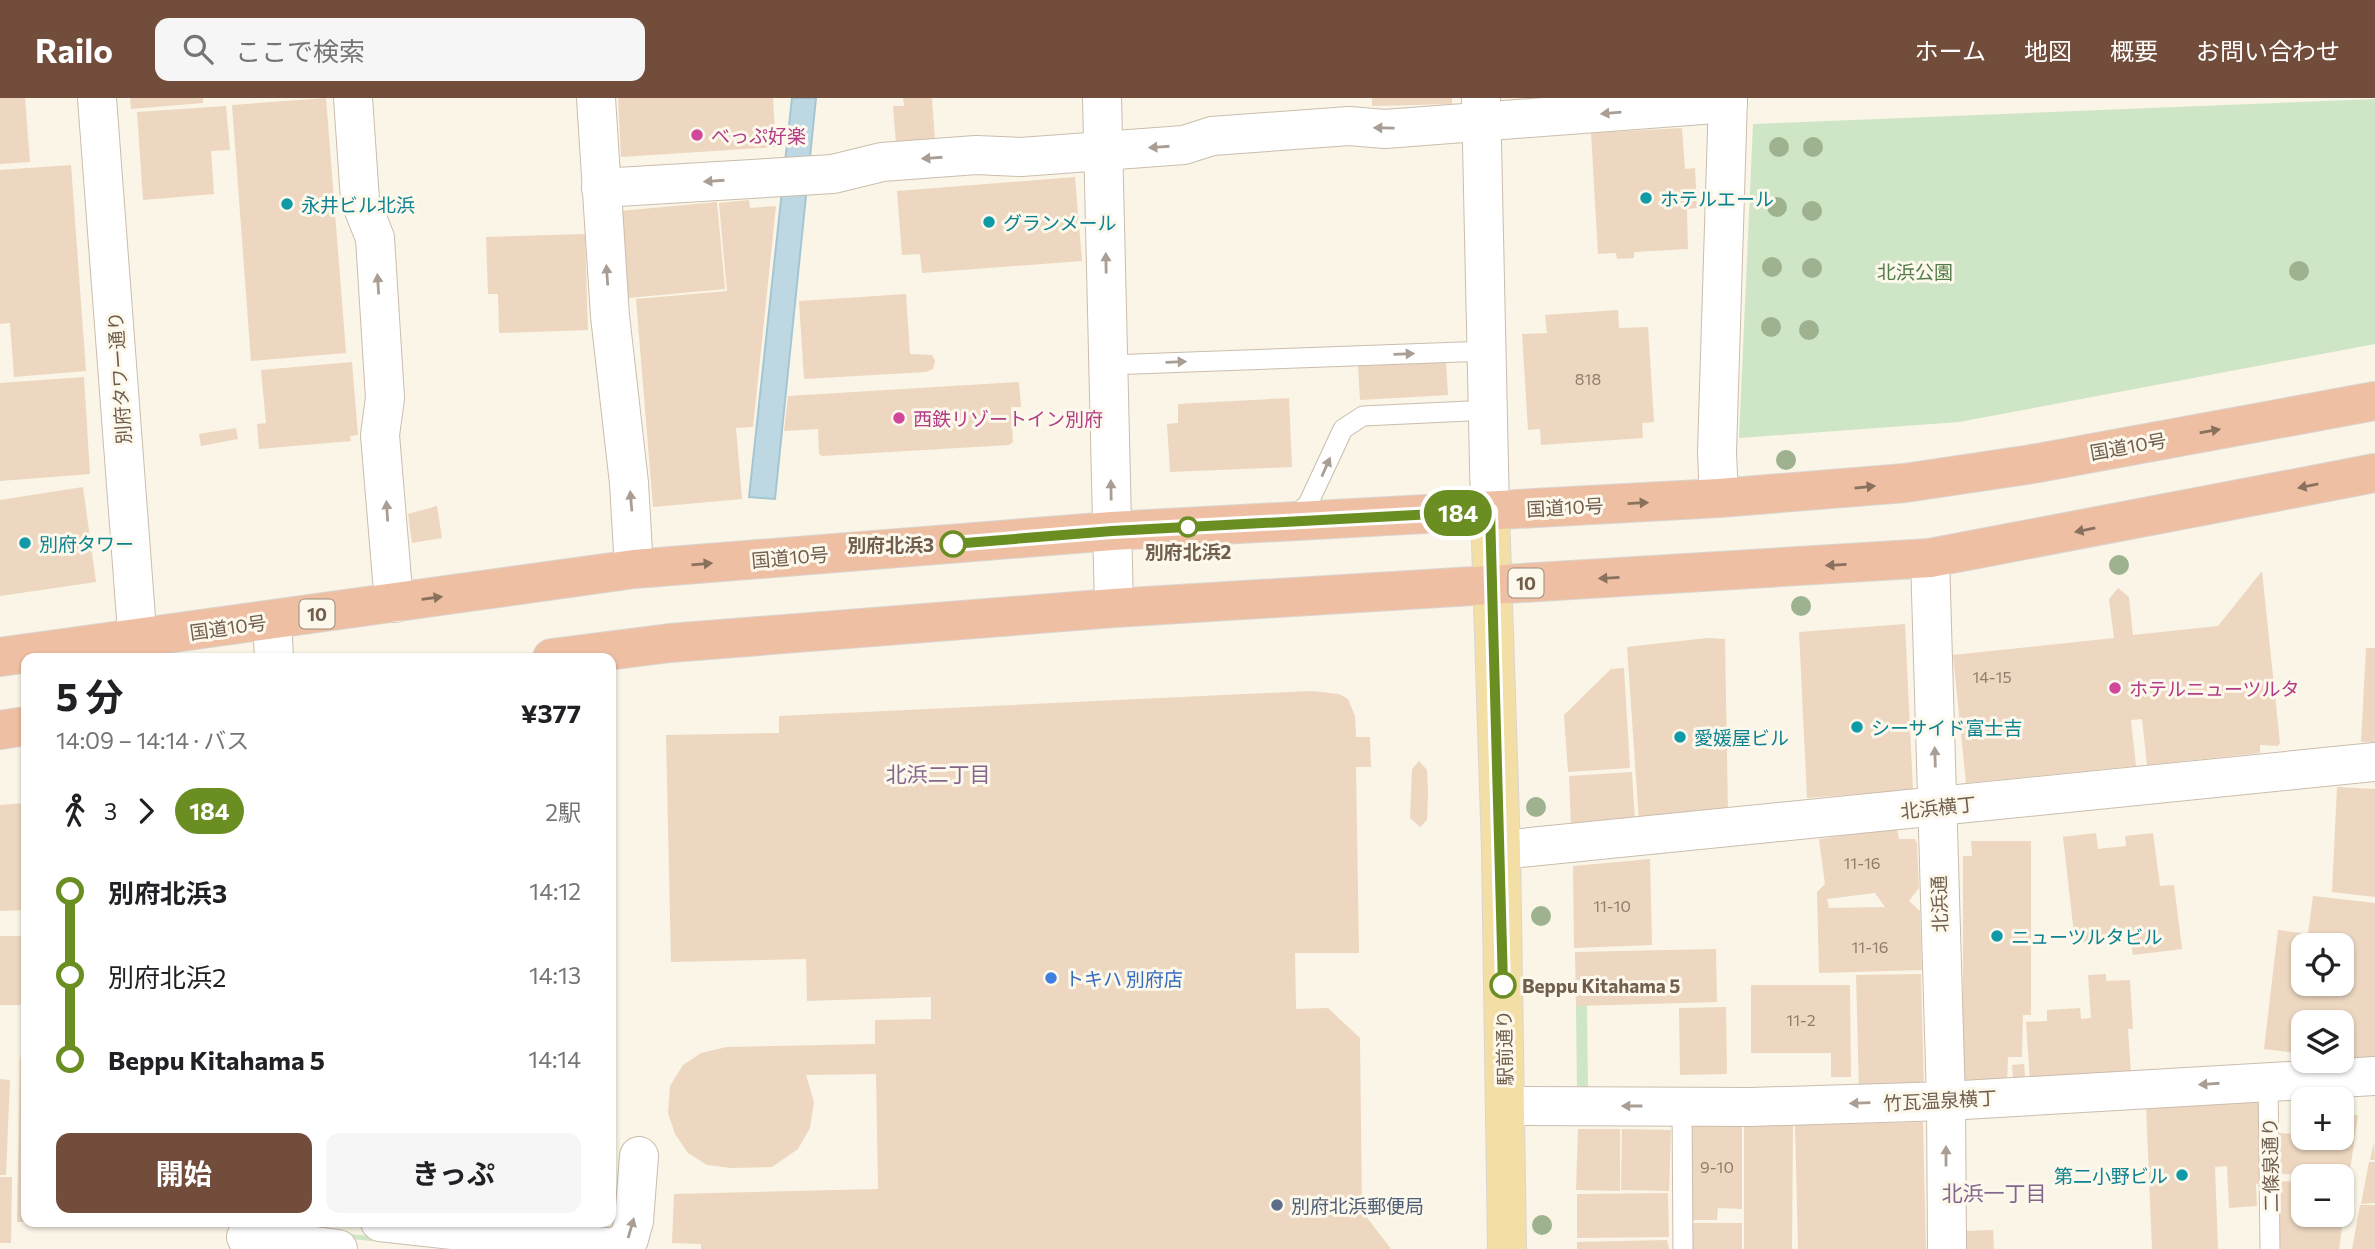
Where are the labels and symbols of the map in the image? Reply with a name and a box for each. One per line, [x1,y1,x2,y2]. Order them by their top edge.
one-way arrow [1600,108,1622,119]
one-way arrow [1373,122,1395,134]
place label: べっぷ好楽 [711,124,806,147]
marker: べっぷ好楽 [689,127,705,143]
one-way arrow [1147,142,1169,153]
one-way arrow [920,153,942,164]
one-way arrow [703,175,725,186]
place label: ホテルエール [1660,187,1774,210]
marker: ホテルエール [1638,190,1654,206]
place label: 永井ビル北浜 [301,193,415,216]
marker: 永井ビル北浜 [279,196,295,212]
place label: グランメール [1003,211,1116,234]
marker: グランメール [981,214,997,230]
one-way arrow [1100,252,1112,274]
park label: 北浜公園 [1877,260,1953,283]
one-way arrow [601,264,612,286]
one-way arrow [372,273,383,295]
street label: 別府タワー通り [103,311,135,445]
one-way arrow [1393,348,1415,359]
one-way arrow [1166,357,1188,368]
house number: 818 [1575,369,1601,388]
place label: 西鉄リゾートイン別府 [913,407,1103,430]
marker: 西鉄リゾートイン別府 [891,410,907,426]
one-way arrow [2199,426,2221,437]
street label: 国道10号 [2088,428,2168,464]
one-way arrow [1320,457,1332,477]
one-way arrow [1105,479,1117,501]
one-way arrow [2297,480,2319,491]
one-way arrow [1854,481,1876,492]
one-way arrow [625,490,636,512]
line badge: 184 [1418,490,1498,536]
street label: 国道10号 [1526,493,1604,521]
one-way arrow [1627,497,1649,508]
one-way arrow [381,499,392,521]
marker: 別府北浜2 [1178,517,1198,537]
one-way arrow [2074,525,2096,536]
marker: 別府北浜3 [940,531,966,557]
place label: 別府タワー [39,532,134,555]
place label: 別府北浜3 [847,533,934,556]
marker: 別府タワー [17,535,33,551]
place label: 別府北浜2 [1145,540,1231,563]
street label: 国道10号 [750,542,830,572]
one-way arrow [691,558,713,569]
one-way arrow [1824,560,1846,571]
road number: 10 [1508,569,1544,598]
one-way arrow [1597,573,1619,584]
one-way arrow [421,592,443,603]
road number: 10 [300,600,334,628]
street label: 国道10号 [188,610,268,644]
house number: 14-15 [1972,667,2012,686]
place label: ホテルニューツルタ [2129,677,2300,700]
marker: ホテルニューツルタ [2107,680,2123,696]
place label: シーサイド富士吉 [1871,716,2023,739]
marker: シーサイド富士吉 [1849,719,1865,735]
place label: 愛媛屋ビル [1694,726,1789,749]
marker: 愛媛屋ビル [1672,729,1688,745]
one-way arrow [1929,746,1941,768]
district label: 北浜二丁目 [886,761,991,786]
street label: 北浜横丁 [1899,792,1977,822]
house number: 11-16 [1844,853,1881,872]
street label: 北浜通 [1927,875,1951,933]
house number: 11-10 [1593,896,1631,915]
place label: ニューツルタビル [2011,925,2163,948]
marker: ニューツルタビル [1989,928,2005,944]
house number: 11-16 [1852,937,1889,956]
place label: トキハ 別府店 [1065,967,1183,990]
marker: トキハ 別府店 [1043,970,1059,986]
marker: Beppu Kitahama 5 [1490,972,1516,998]
place label: Beppu Kitahama 5 [1522,974,1680,997]
street label: 駅前通り [1492,1010,1516,1086]
house number: 11-2 [1786,1010,1816,1029]
one-way arrow [2198,1079,2220,1090]
street label: 竹瓦温泉横丁 [1882,1086,1998,1114]
one-way arrow [1848,1098,1870,1109]
one-way arrow [1621,1100,1643,1112]
street label: 二條泉通り [2258,1117,2282,1213]
one-way arrow [1940,1145,1952,1167]
house number: 9-10 [1700,1157,1734,1176]
place label: 第二小野ビル [2054,1164,2168,1187]
marker: 第二小野ビル [2174,1167,2190,1183]
district label: 北浜一丁目 [1942,1180,2047,1205]
place label: 別府北浜郵便局 [1291,1194,1424,1217]
marker: 別府北浜郵便局 [1269,1197,1285,1213]
one-way arrow [627,1218,637,1239]

